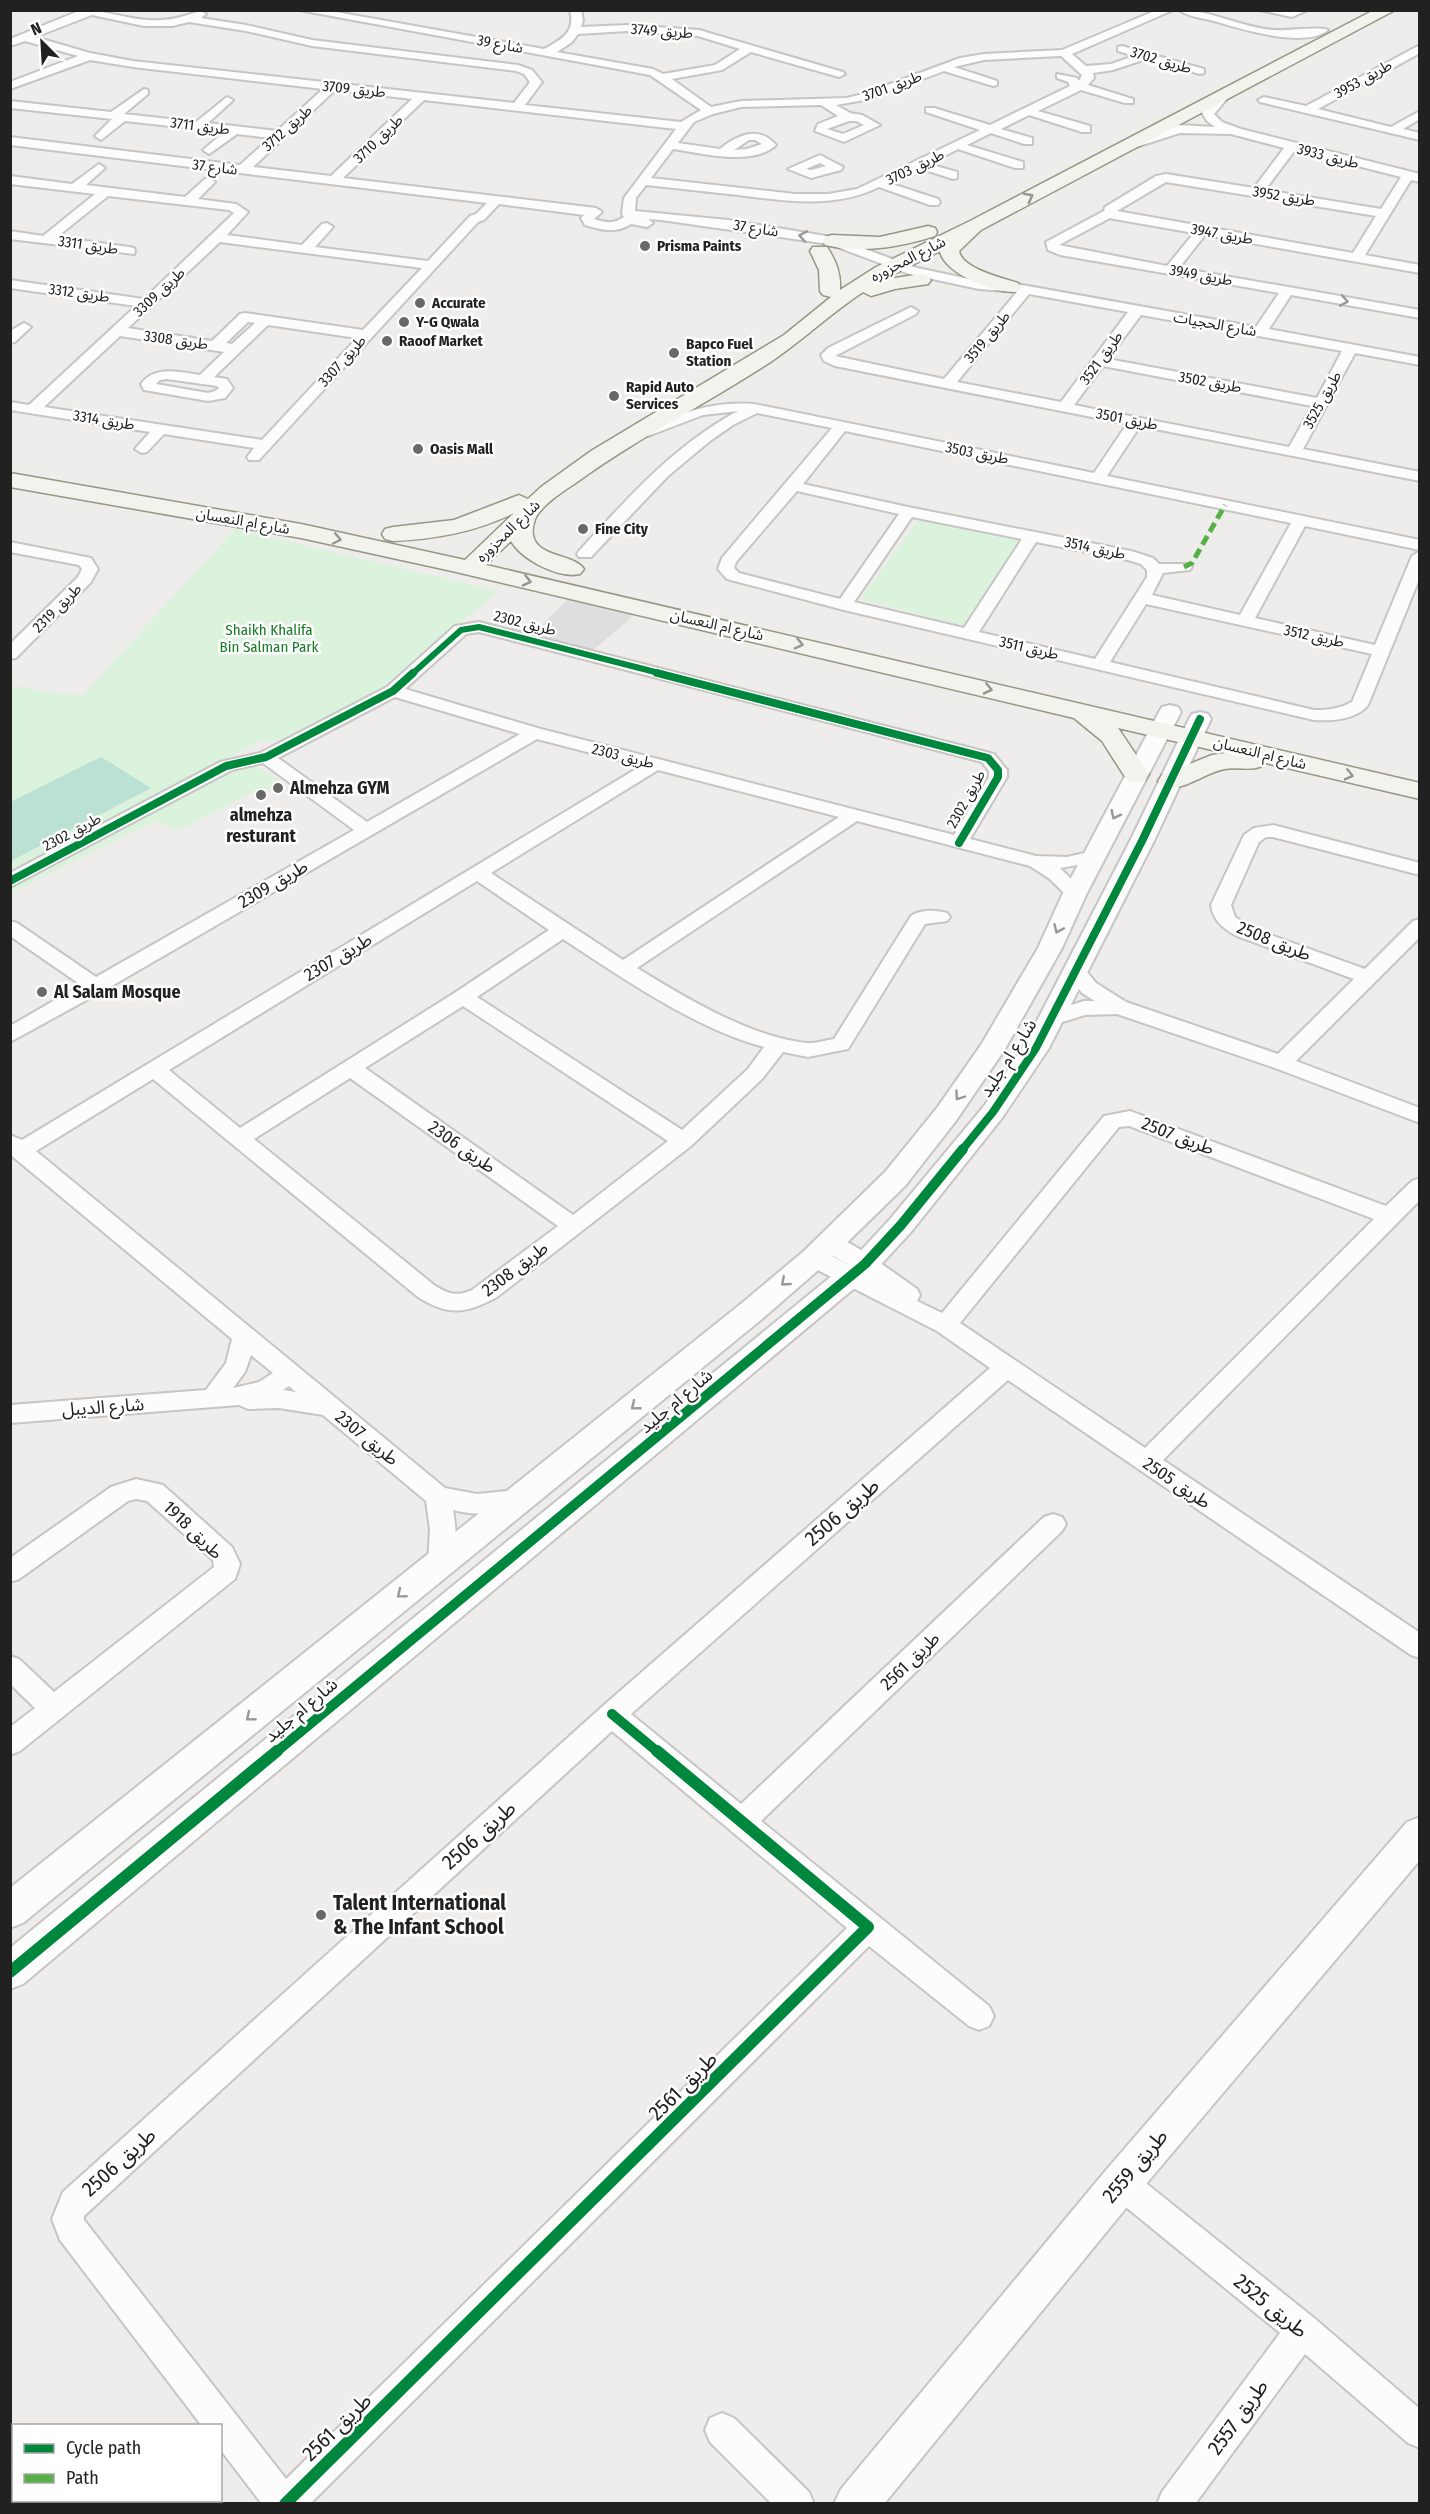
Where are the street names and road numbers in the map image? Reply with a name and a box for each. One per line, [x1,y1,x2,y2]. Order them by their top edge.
street label: طريق 3749 [630,20,694,43]
street label: شارع 39 [475,31,525,60]
street label: طريق 3702 [1128,43,1194,78]
street label: طريق 3953 [1331,56,1395,103]
street label: طريق 3701 [860,67,924,106]
street label: طريق 3709 [321,77,386,102]
street label: طريق 3712 [258,101,316,156]
street label: طريق 3710 [349,111,407,168]
street label: طريق 3711 [169,113,231,140]
street label: طريق 3933 [1295,140,1361,173]
street label: طريق 3703 [883,145,948,190]
street label: شارع 37 [191,155,239,182]
street label: طريق 3952 [1251,182,1317,211]
street label: شارع 37 [732,216,780,243]
street label: طريق 3947 [1189,220,1254,249]
street label: طريق 3311 [57,232,119,259]
street label: شارع المحزوره [867,232,950,288]
street label: طريق 3949 [1168,261,1234,290]
street label: طريق 3309 [129,263,189,321]
street label: طريق 3312 [47,280,111,307]
street label: طريق 3519 [960,308,1015,367]
street label: شارع الحجيات [1171,308,1258,343]
street label: طريق 3308 [143,327,209,354]
street label: طريق 3521 [1076,328,1127,389]
street label: طريق 3307 [314,332,370,391]
street label: طريق 3502 [1177,368,1243,397]
street label: طريق 3525 [1299,368,1346,432]
street label: طريق 3501 [1094,404,1160,435]
street label: طريق 3314 [72,406,136,435]
street label: طريق 3503 [944,438,1010,469]
street label: شارع المحزوره [472,496,546,568]
street label: شارع ام النعسان [194,504,292,541]
street label: طريق 3514 [1063,533,1127,564]
street label: طريق 2319 [29,580,86,637]
street label: شارع ام النعسان [668,606,766,647]
street label: طريق 2302 [492,607,558,640]
street label: طريق 3512 [1282,621,1346,652]
street label: طريق 3511 [997,632,1060,665]
street label: شارع ام النعسان [1211,733,1308,776]
street label: طريق 2303 [590,740,656,773]
street label: طريق 2302 [943,767,990,832]
street label: طريق 2302 [40,809,105,856]
street label: طريق 2309 [234,855,312,913]
street label: طريق 2508 [1234,916,1314,966]
street label: طريق 2307 [300,928,376,986]
street label: شارع ام جليد [975,1015,1044,1103]
street label: طريق 2507 [1139,1112,1217,1160]
street label: طريق 2306 [424,1116,500,1178]
street label: طريق 2308 [477,1237,553,1301]
street label: شارع ام جليد [635,1364,719,1440]
street label: شارع الديبل [61,1393,145,1424]
street label: طريق 2307 [331,1406,403,1470]
street label: طريق 2505 [1139,1452,1215,1514]
street label: طريق 2506 [799,1473,885,1551]
street label: طريق 1918 [159,1496,227,1564]
street label: طريق 2561 [876,1627,944,1695]
street label: شارع ام جليد [260,1673,344,1749]
street label: طريق 2506 [437,1795,521,1875]
street label: طريق 2561 [643,2046,723,2126]
street label: طريق 2506 [77,2122,161,2202]
street label: طريق 2559 [1097,2124,1173,2208]
street label: طريق 2525 [1229,2268,1313,2344]
street label: طريق 2557 [1202,2374,1274,2460]
street label: طريق 2561 [297,2388,377,2466]

